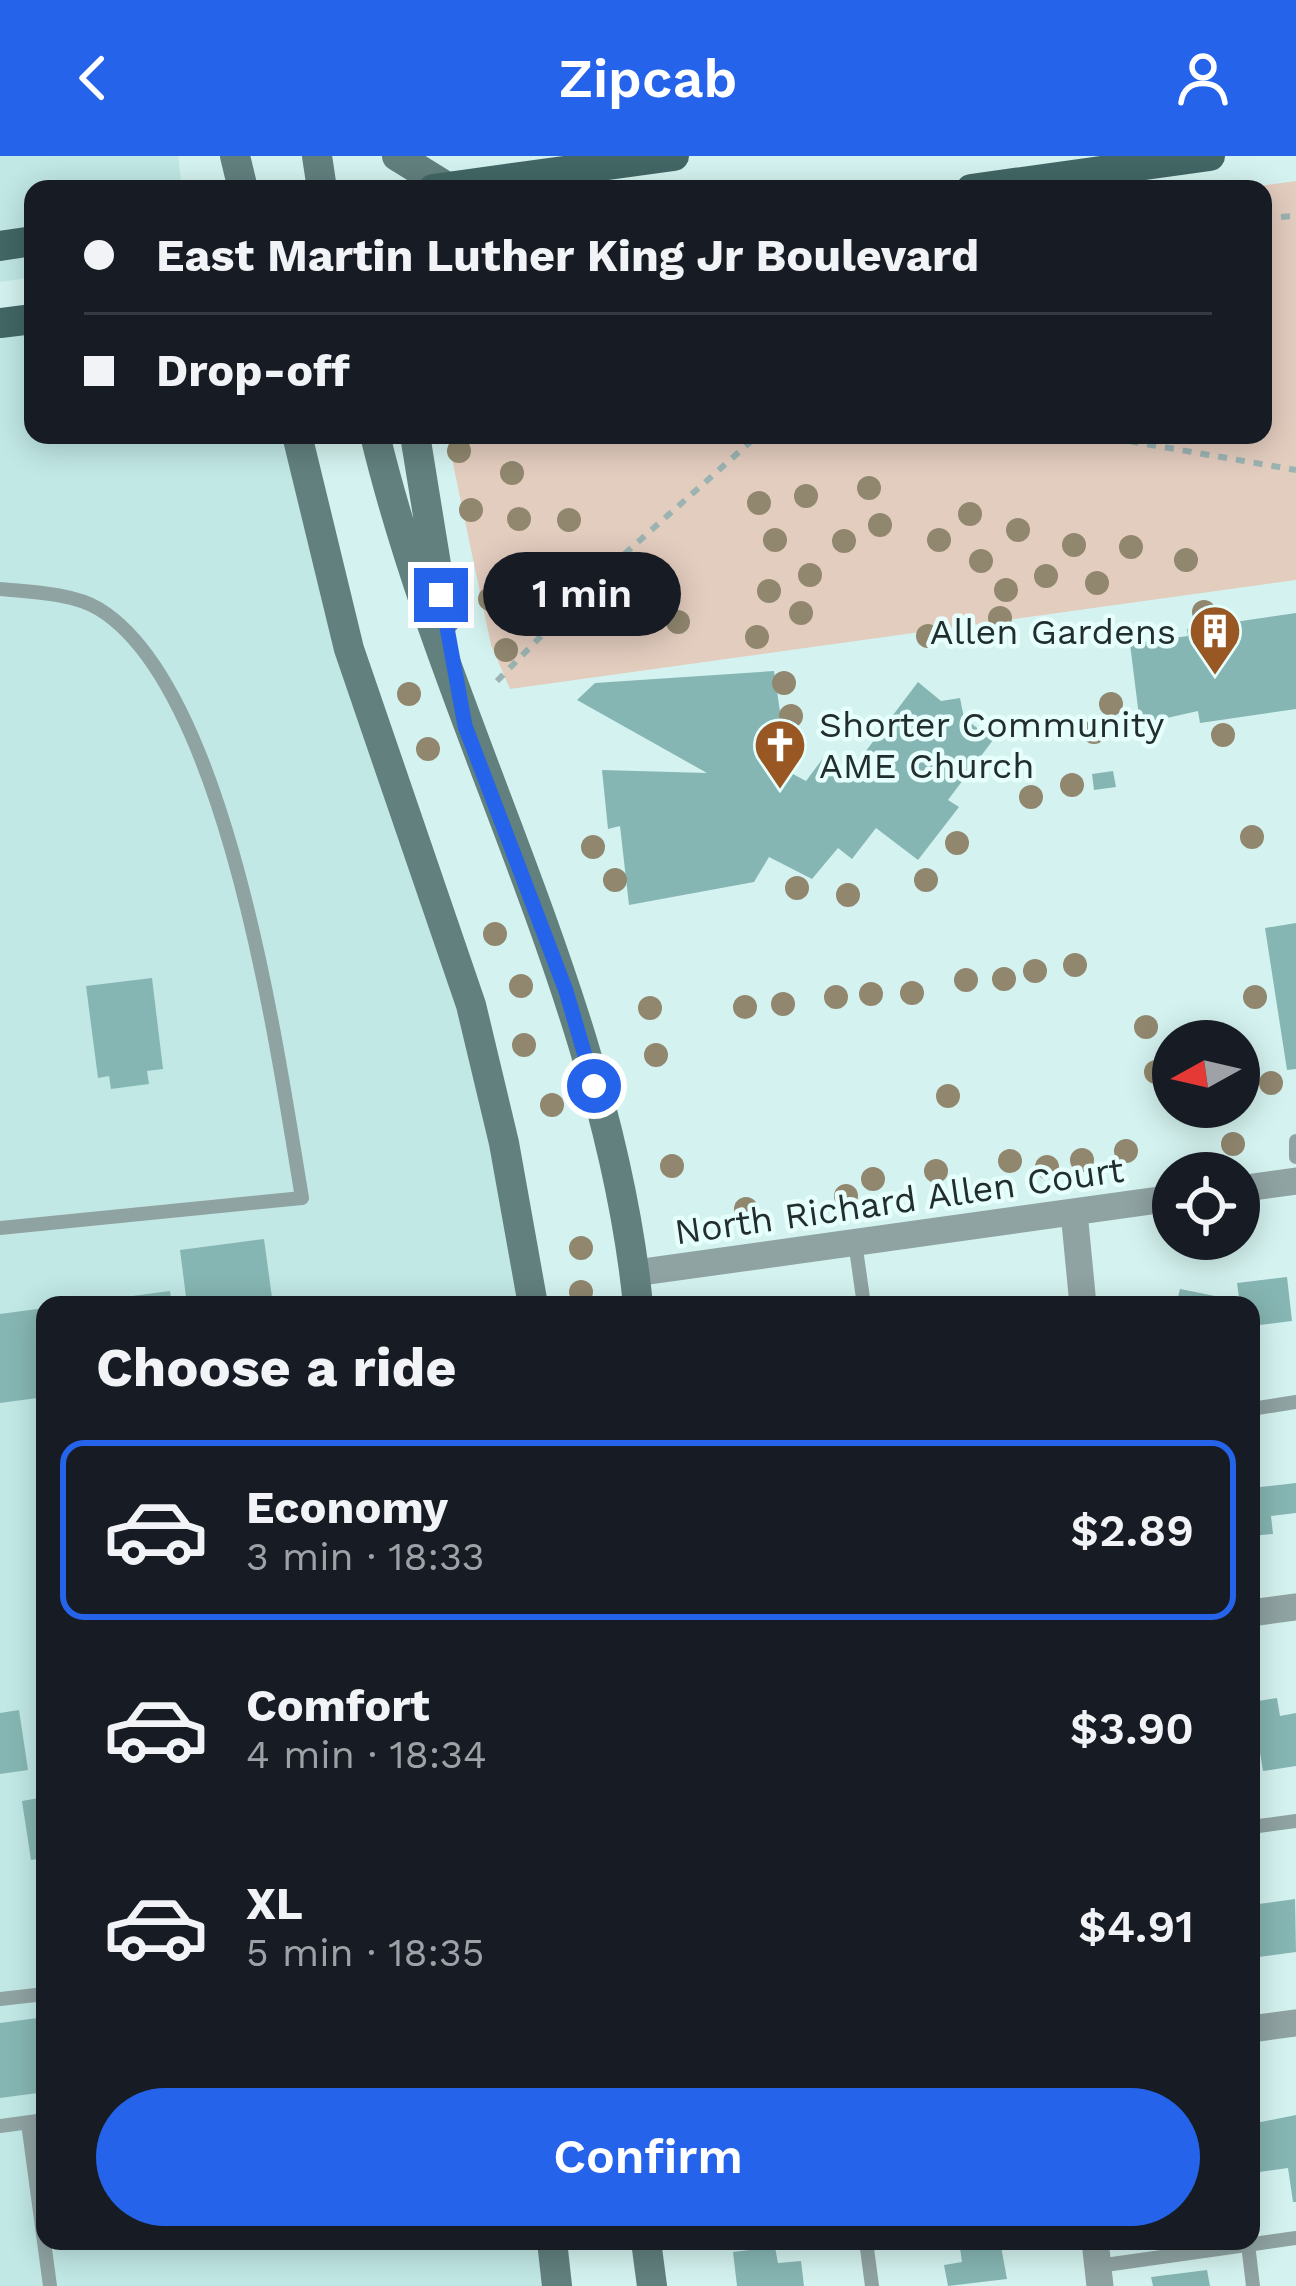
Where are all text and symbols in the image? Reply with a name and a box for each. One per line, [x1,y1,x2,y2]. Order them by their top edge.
icon: back [60,45,126,111]
icon: person [1170,45,1236,111]
text: Zipcab [559,47,737,110]
text: East Martin Luther King Jr Boulevard [156,229,979,282]
text: Drop-off [156,344,350,397]
callout: 1 min [483,553,681,637]
route end [414,568,468,622]
text: 1 min [532,571,632,616]
building icon: Allen Gardens [1187,603,1243,677]
place label: Allen Gardens [930,611,1176,653]
place label: Shorter Community AME Church [819,704,1165,787]
church icon: Shorter Community AME Church [752,717,808,791]
north arrow [1152,1020,1260,1128]
map controls [1152,1020,1260,1260]
route start [567,1059,621,1113]
street label: North Richard Allen Court [672,1149,1126,1253]
button: locate [1152,1152,1260,1260]
text: Choose a ride [96,1336,457,1399]
icon: car [102,1476,210,1584]
text: Economy [246,1481,448,1534]
text: $2.89 [1070,1504,1194,1557]
text: 3 min · 18:33 [246,1534,485,1579]
icon: car [102,1674,210,1782]
text: Comfort [246,1679,430,1732]
text: $3.90 [1070,1702,1194,1755]
text: 4 min · 18:34 [246,1732,487,1777]
icon: car [102,1872,210,1980]
text: XL [246,1877,303,1930]
text: $4.91 [1078,1900,1194,1953]
text: 5 min · 18:35 [246,1930,485,1975]
button: Confirm [96,2088,1200,2226]

